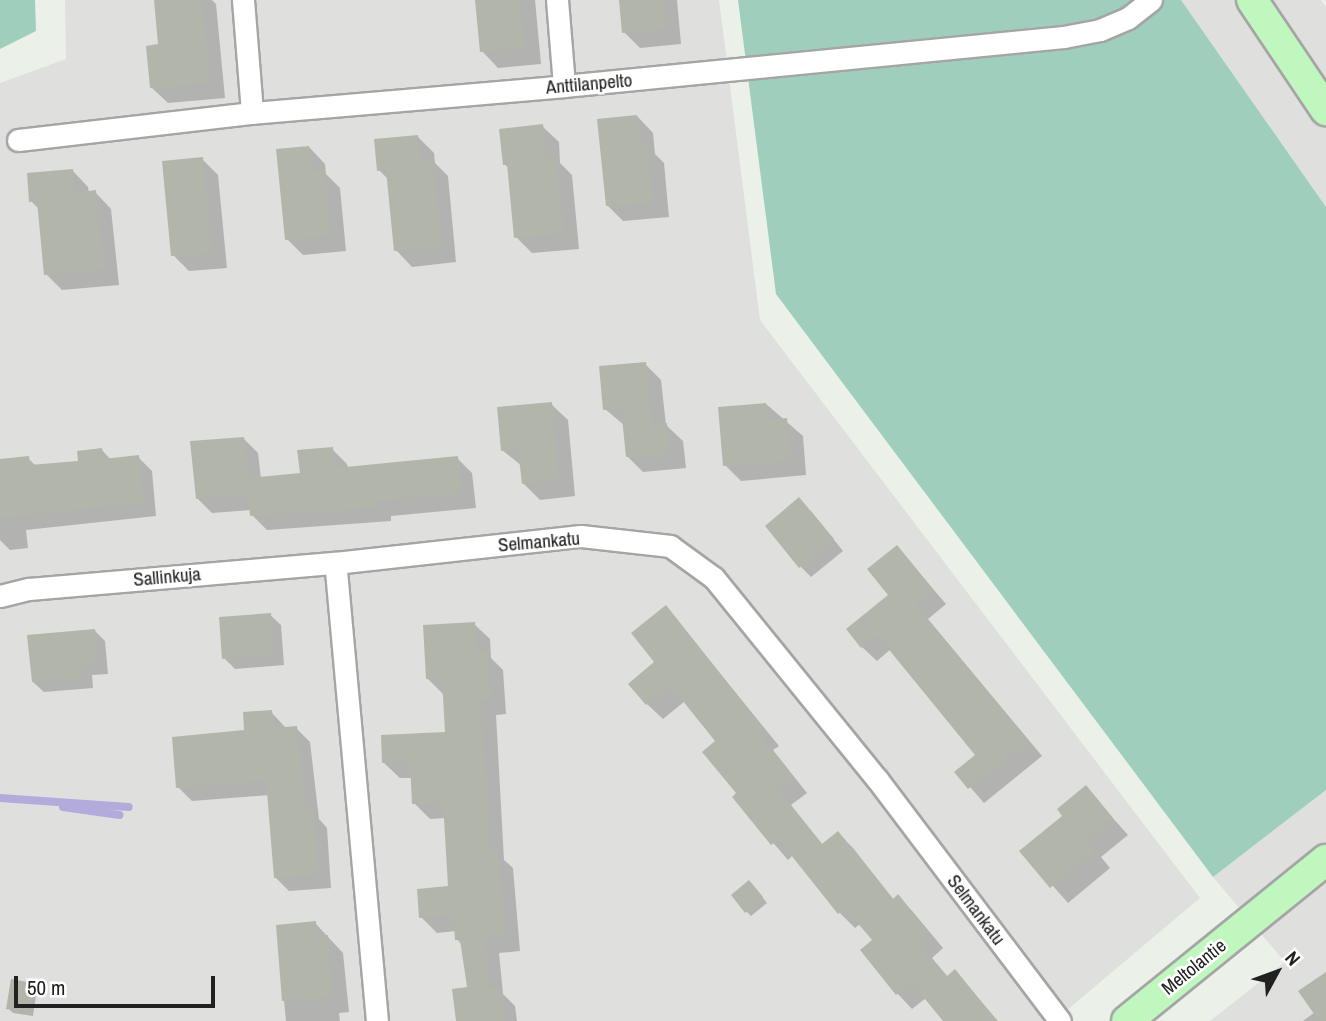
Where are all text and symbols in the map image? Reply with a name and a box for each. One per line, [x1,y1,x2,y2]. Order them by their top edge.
street label: Anttilanpelto [545,69,633,99]
street label: Selmankatu [497,527,581,557]
street label: Sallinkuja [132,563,202,591]
street label: Selmankatu [942,870,1010,950]
street label: Meltolantie [1157,934,1231,1000]
north arrow [1242,937,1312,1007]
text: N [1279,945,1306,971]
scale bar [18,962,219,1006]
text: 50 m [27,973,65,1002]

